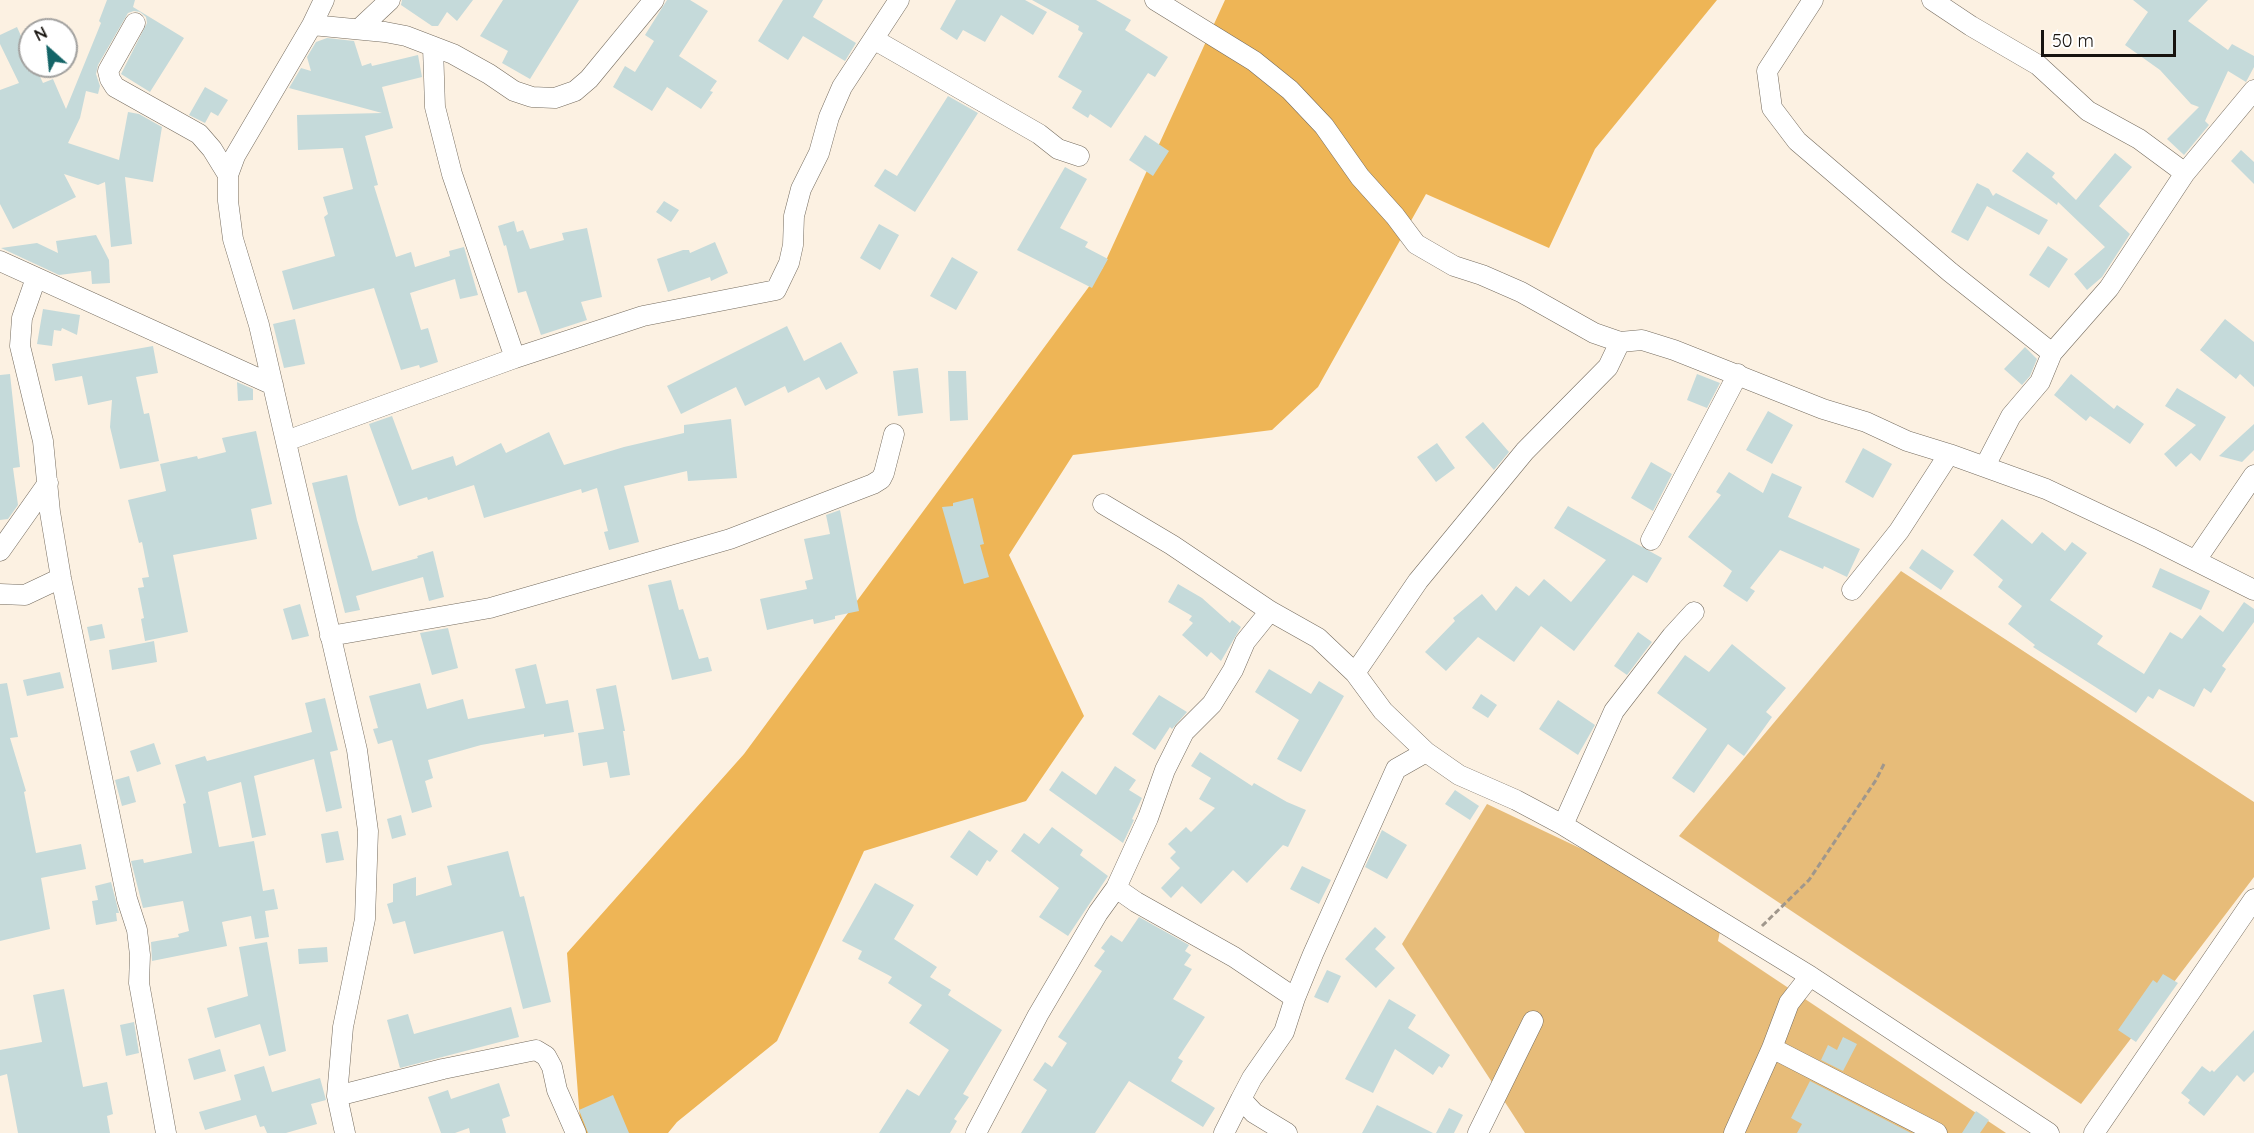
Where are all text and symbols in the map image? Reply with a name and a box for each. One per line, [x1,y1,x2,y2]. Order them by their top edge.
north arrow [18,18,78,78]
scale bar [2044,18,2179,56]
text: N [31,22,51,45]
text: 50 m [2052,29,2094,52]

